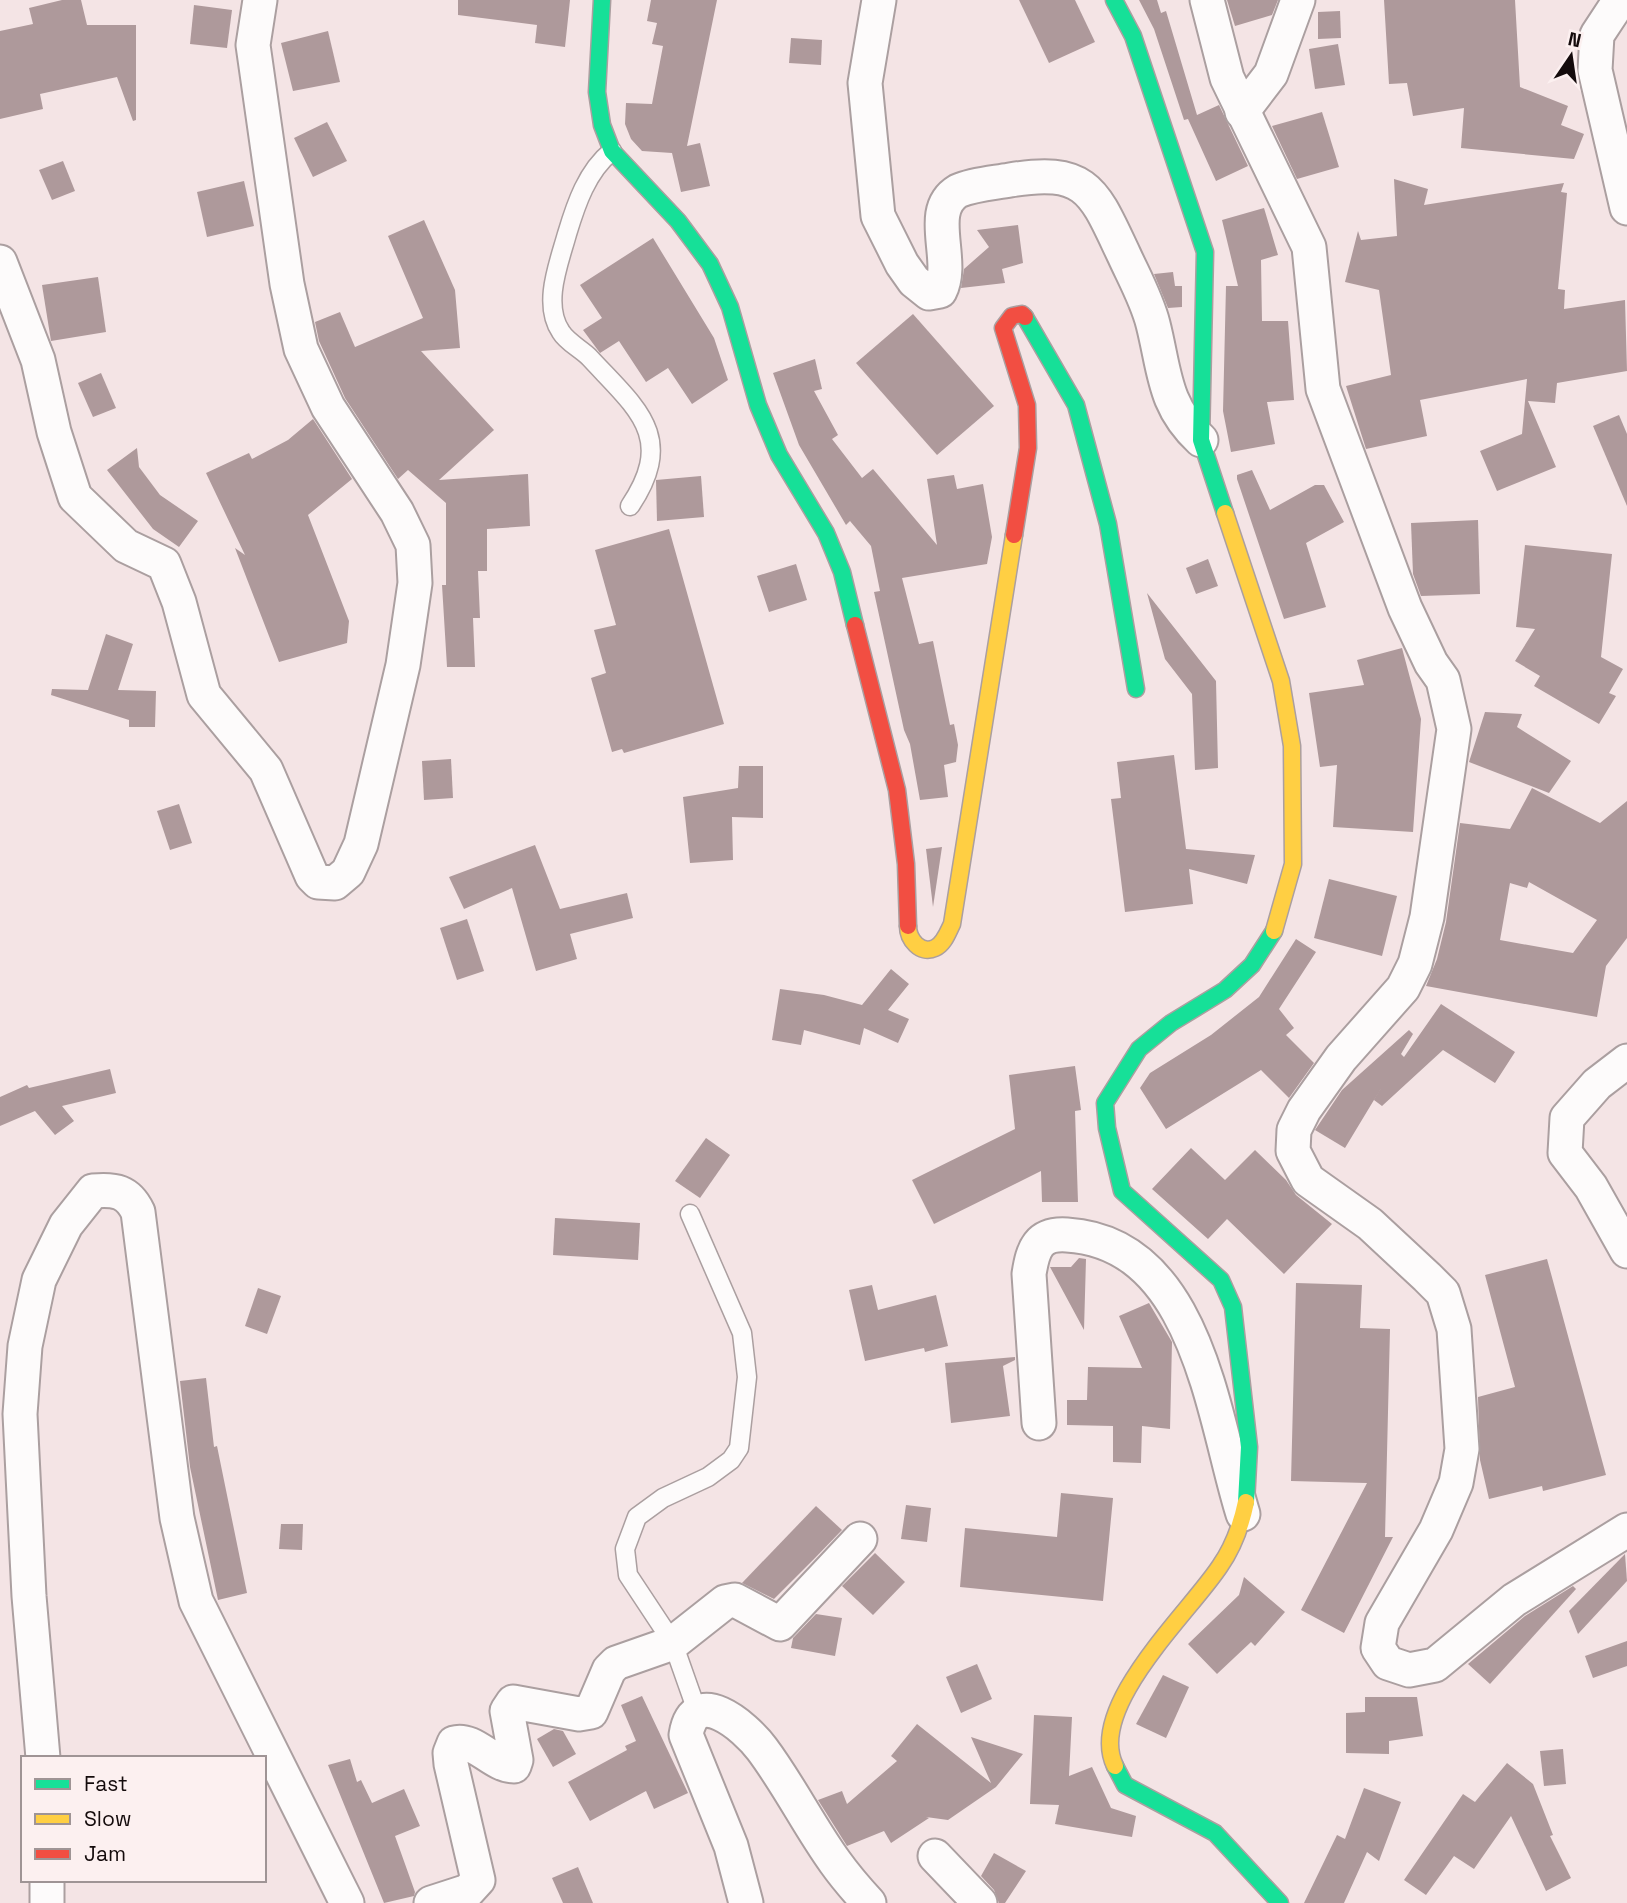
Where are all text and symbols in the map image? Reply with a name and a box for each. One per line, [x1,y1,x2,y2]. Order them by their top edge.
north arrow [1536,21,1606,91]
text: N [1566,26,1584,54]
legend [21,1756,266,1882]
text: Fast [84,1770,128,1797]
text: Slow [84,1805,132,1832]
text: Jam [84,1840,126,1867]

